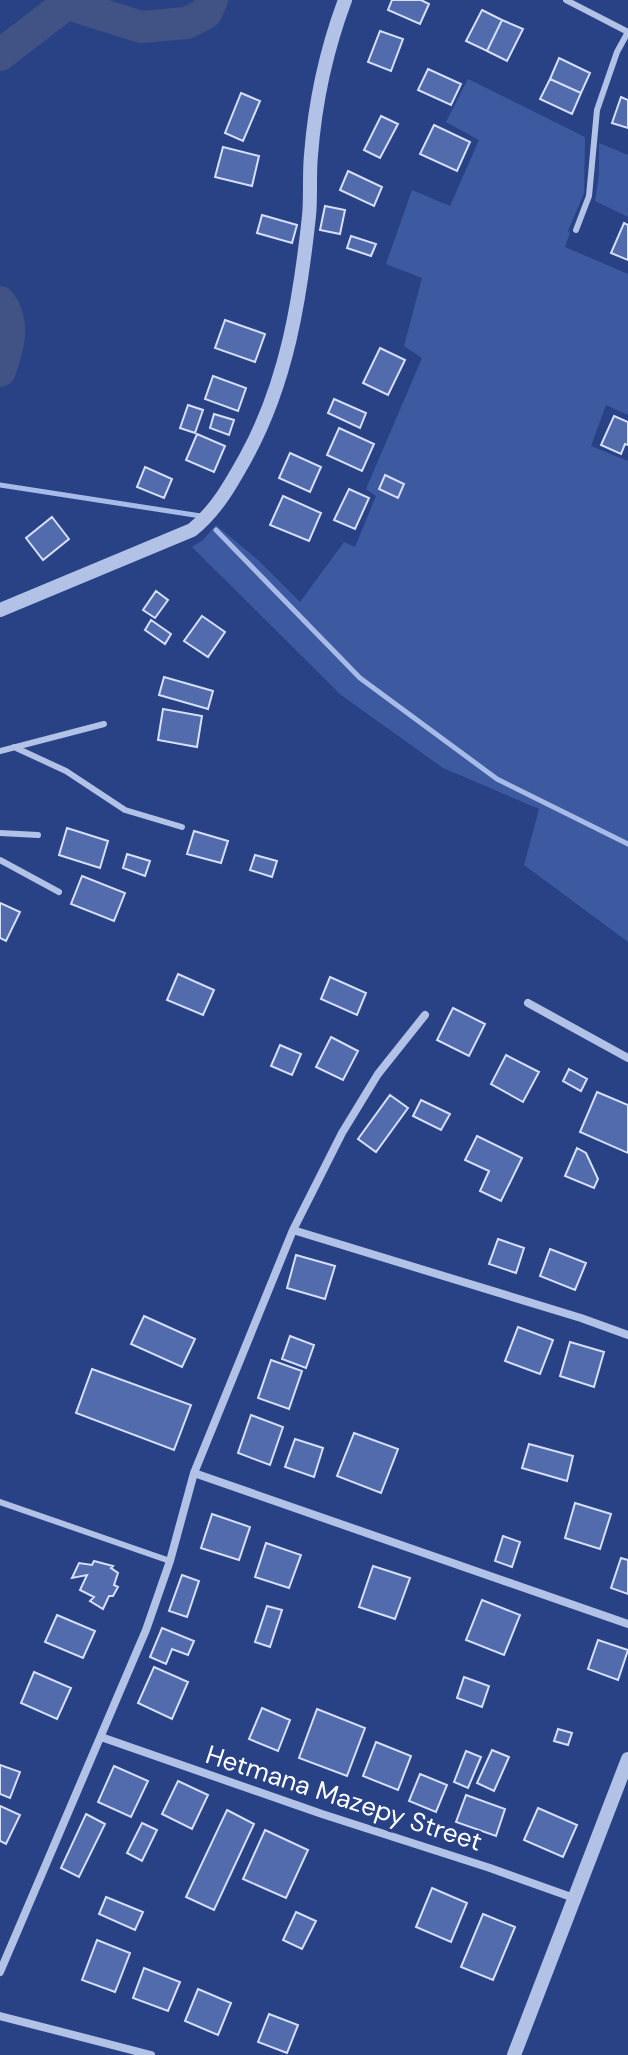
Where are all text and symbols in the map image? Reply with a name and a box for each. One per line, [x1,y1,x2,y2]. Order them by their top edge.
street label: Hetmana Mazepy Street [202,1737,486,1859]

